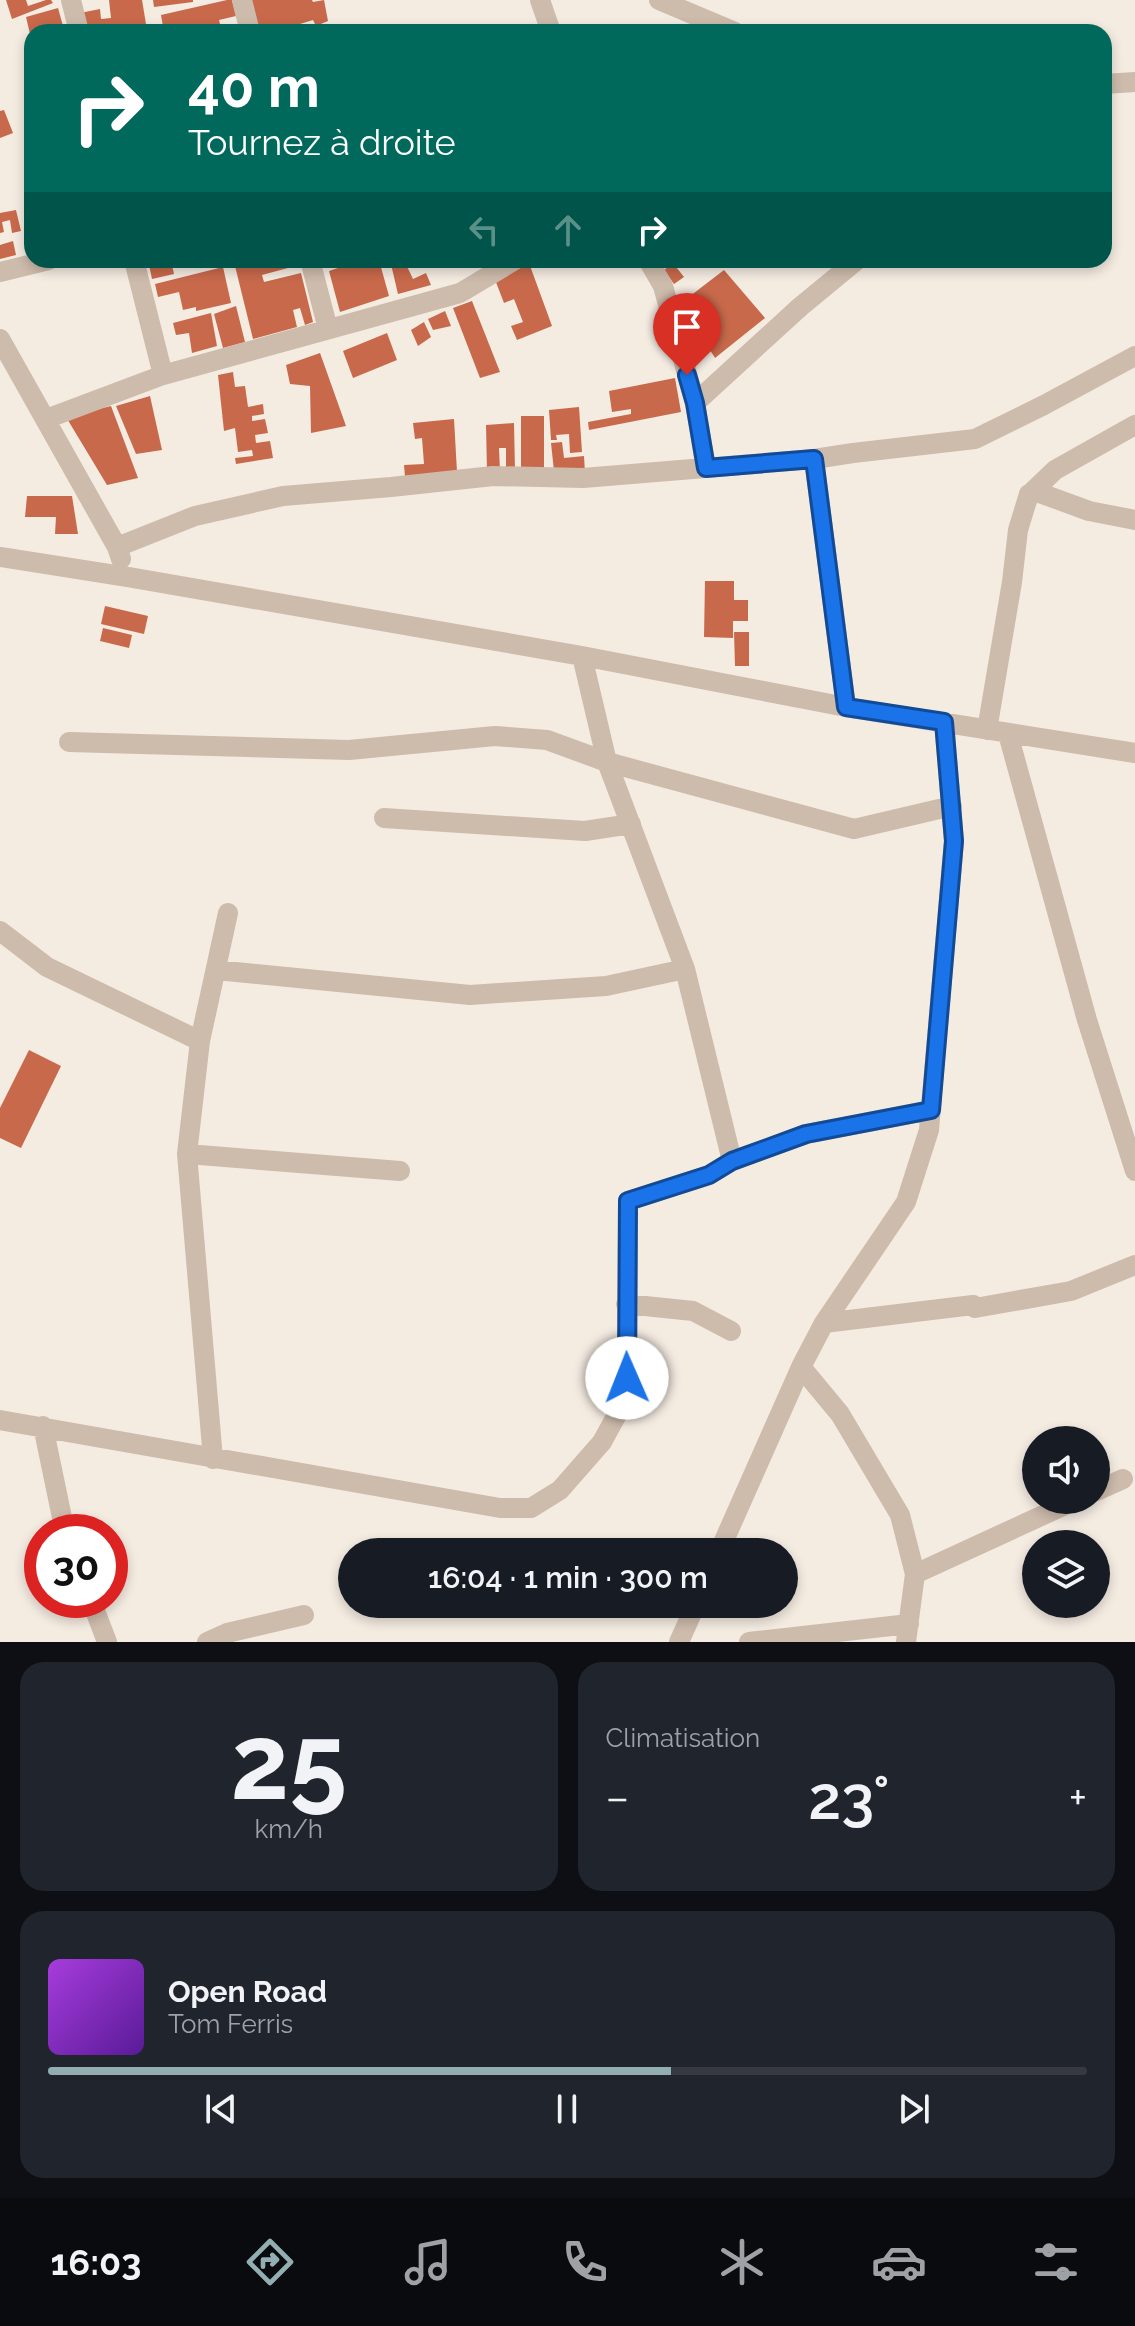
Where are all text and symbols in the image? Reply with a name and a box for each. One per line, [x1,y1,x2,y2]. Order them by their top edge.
text: 40 m [188,54,320,120]
icon: right [56,56,160,160]
text: Tournez à droite [188,121,456,163]
icon: left [462,208,506,252]
icon: ahead [546,208,590,252]
icon: right [630,208,674,252]
pin [653,293,721,375]
icon: arrive [665,305,709,349]
position arrow [585,1336,669,1420]
map controls [1022,1426,1110,1618]
button: sound [1022,1426,1110,1514]
speed limit sign: 30 [24,1514,128,1618]
button: layers [1022,1530,1110,1618]
text: 16:04 · 1 min · 300 m [428,1560,708,1595]
text: 25 [231,1701,347,1823]
text: Climatisation [606,1723,760,1753]
text: 23° [808,1763,890,1833]
text: − [606,1772,629,1823]
text: + [1069,1772,1087,1823]
text: km/h [254,1814,323,1844]
text: Open Road [168,1974,327,2009]
text: Tom Ferris [168,2009,293,2039]
icon: previous [199,2087,243,2131]
icon: pause [545,2087,589,2131]
icon: next [892,2087,936,2131]
icon: directions [242,2234,298,2290]
icon: music [400,2234,456,2290]
icon: phone [557,2234,613,2290]
icon: climate [714,2234,770,2290]
icon: car [871,2234,927,2290]
icon: filters [1028,2234,1084,2290]
text: 16:03 [51,2241,141,2283]

